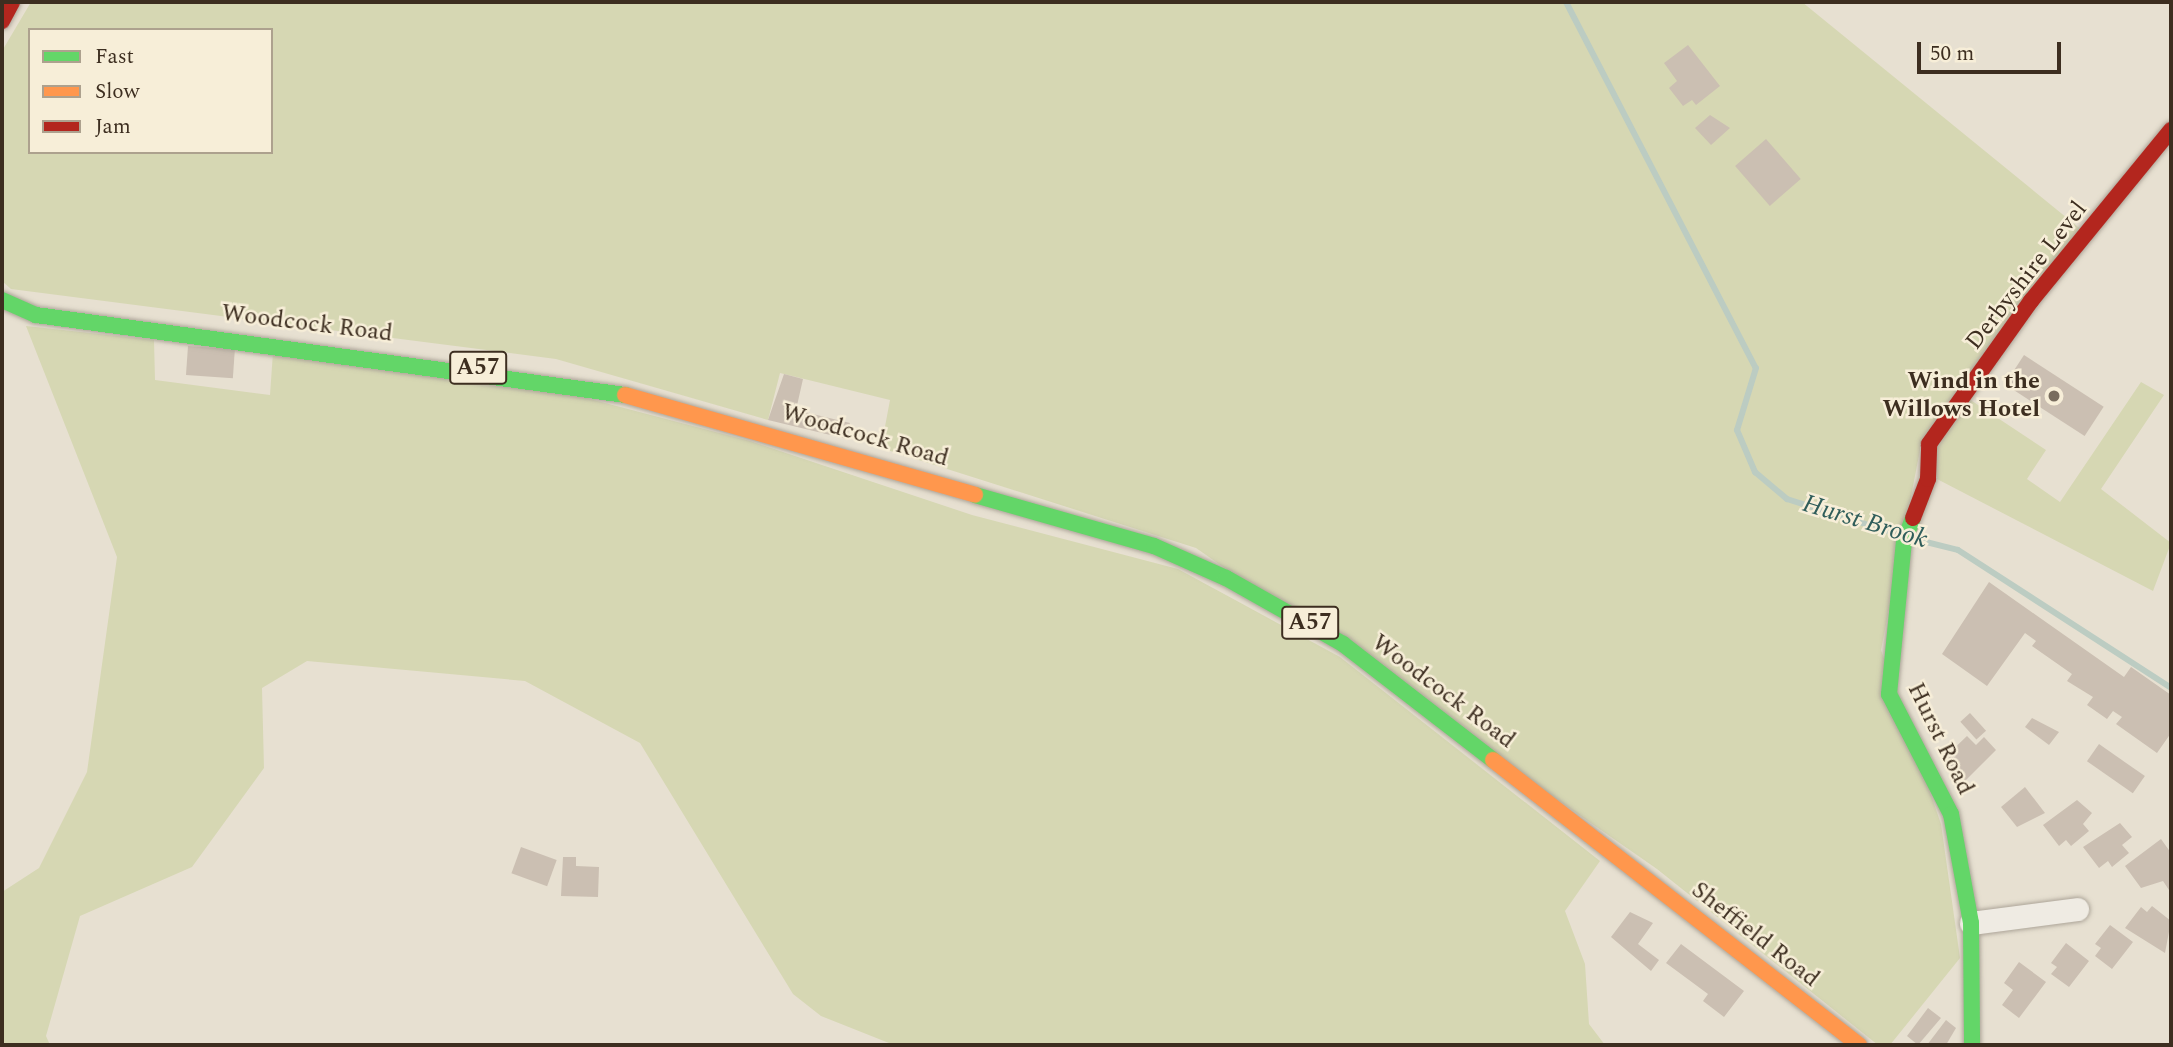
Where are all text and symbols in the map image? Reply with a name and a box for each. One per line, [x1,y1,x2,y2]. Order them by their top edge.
legend [28,28,273,154]
scale bar [1921,28,2064,72]
text: 50 m [1930,38,1974,70]
text: Fast [95,41,134,73]
text: Slow [95,76,139,108]
text: Jam [95,111,131,143]
street label: Derbyshire Level [1960,196,2094,356]
street label: Woodcock Road [220,299,394,349]
road number: A57 [448,348,508,388]
place label: Wind in the Willows Hotel [1882,368,2040,424]
marker: Wind in the Willows Hotel [2046,388,2062,404]
street label: Woodcock Road [778,398,952,474]
water label: Hurst Brook [1799,488,1931,556]
road number: A57 [1280,604,1340,642]
street label: Woodcock Road [1366,629,1520,755]
street label: Hurst Road [1901,678,1979,800]
street label: Sheffield Road [1685,876,1825,994]

